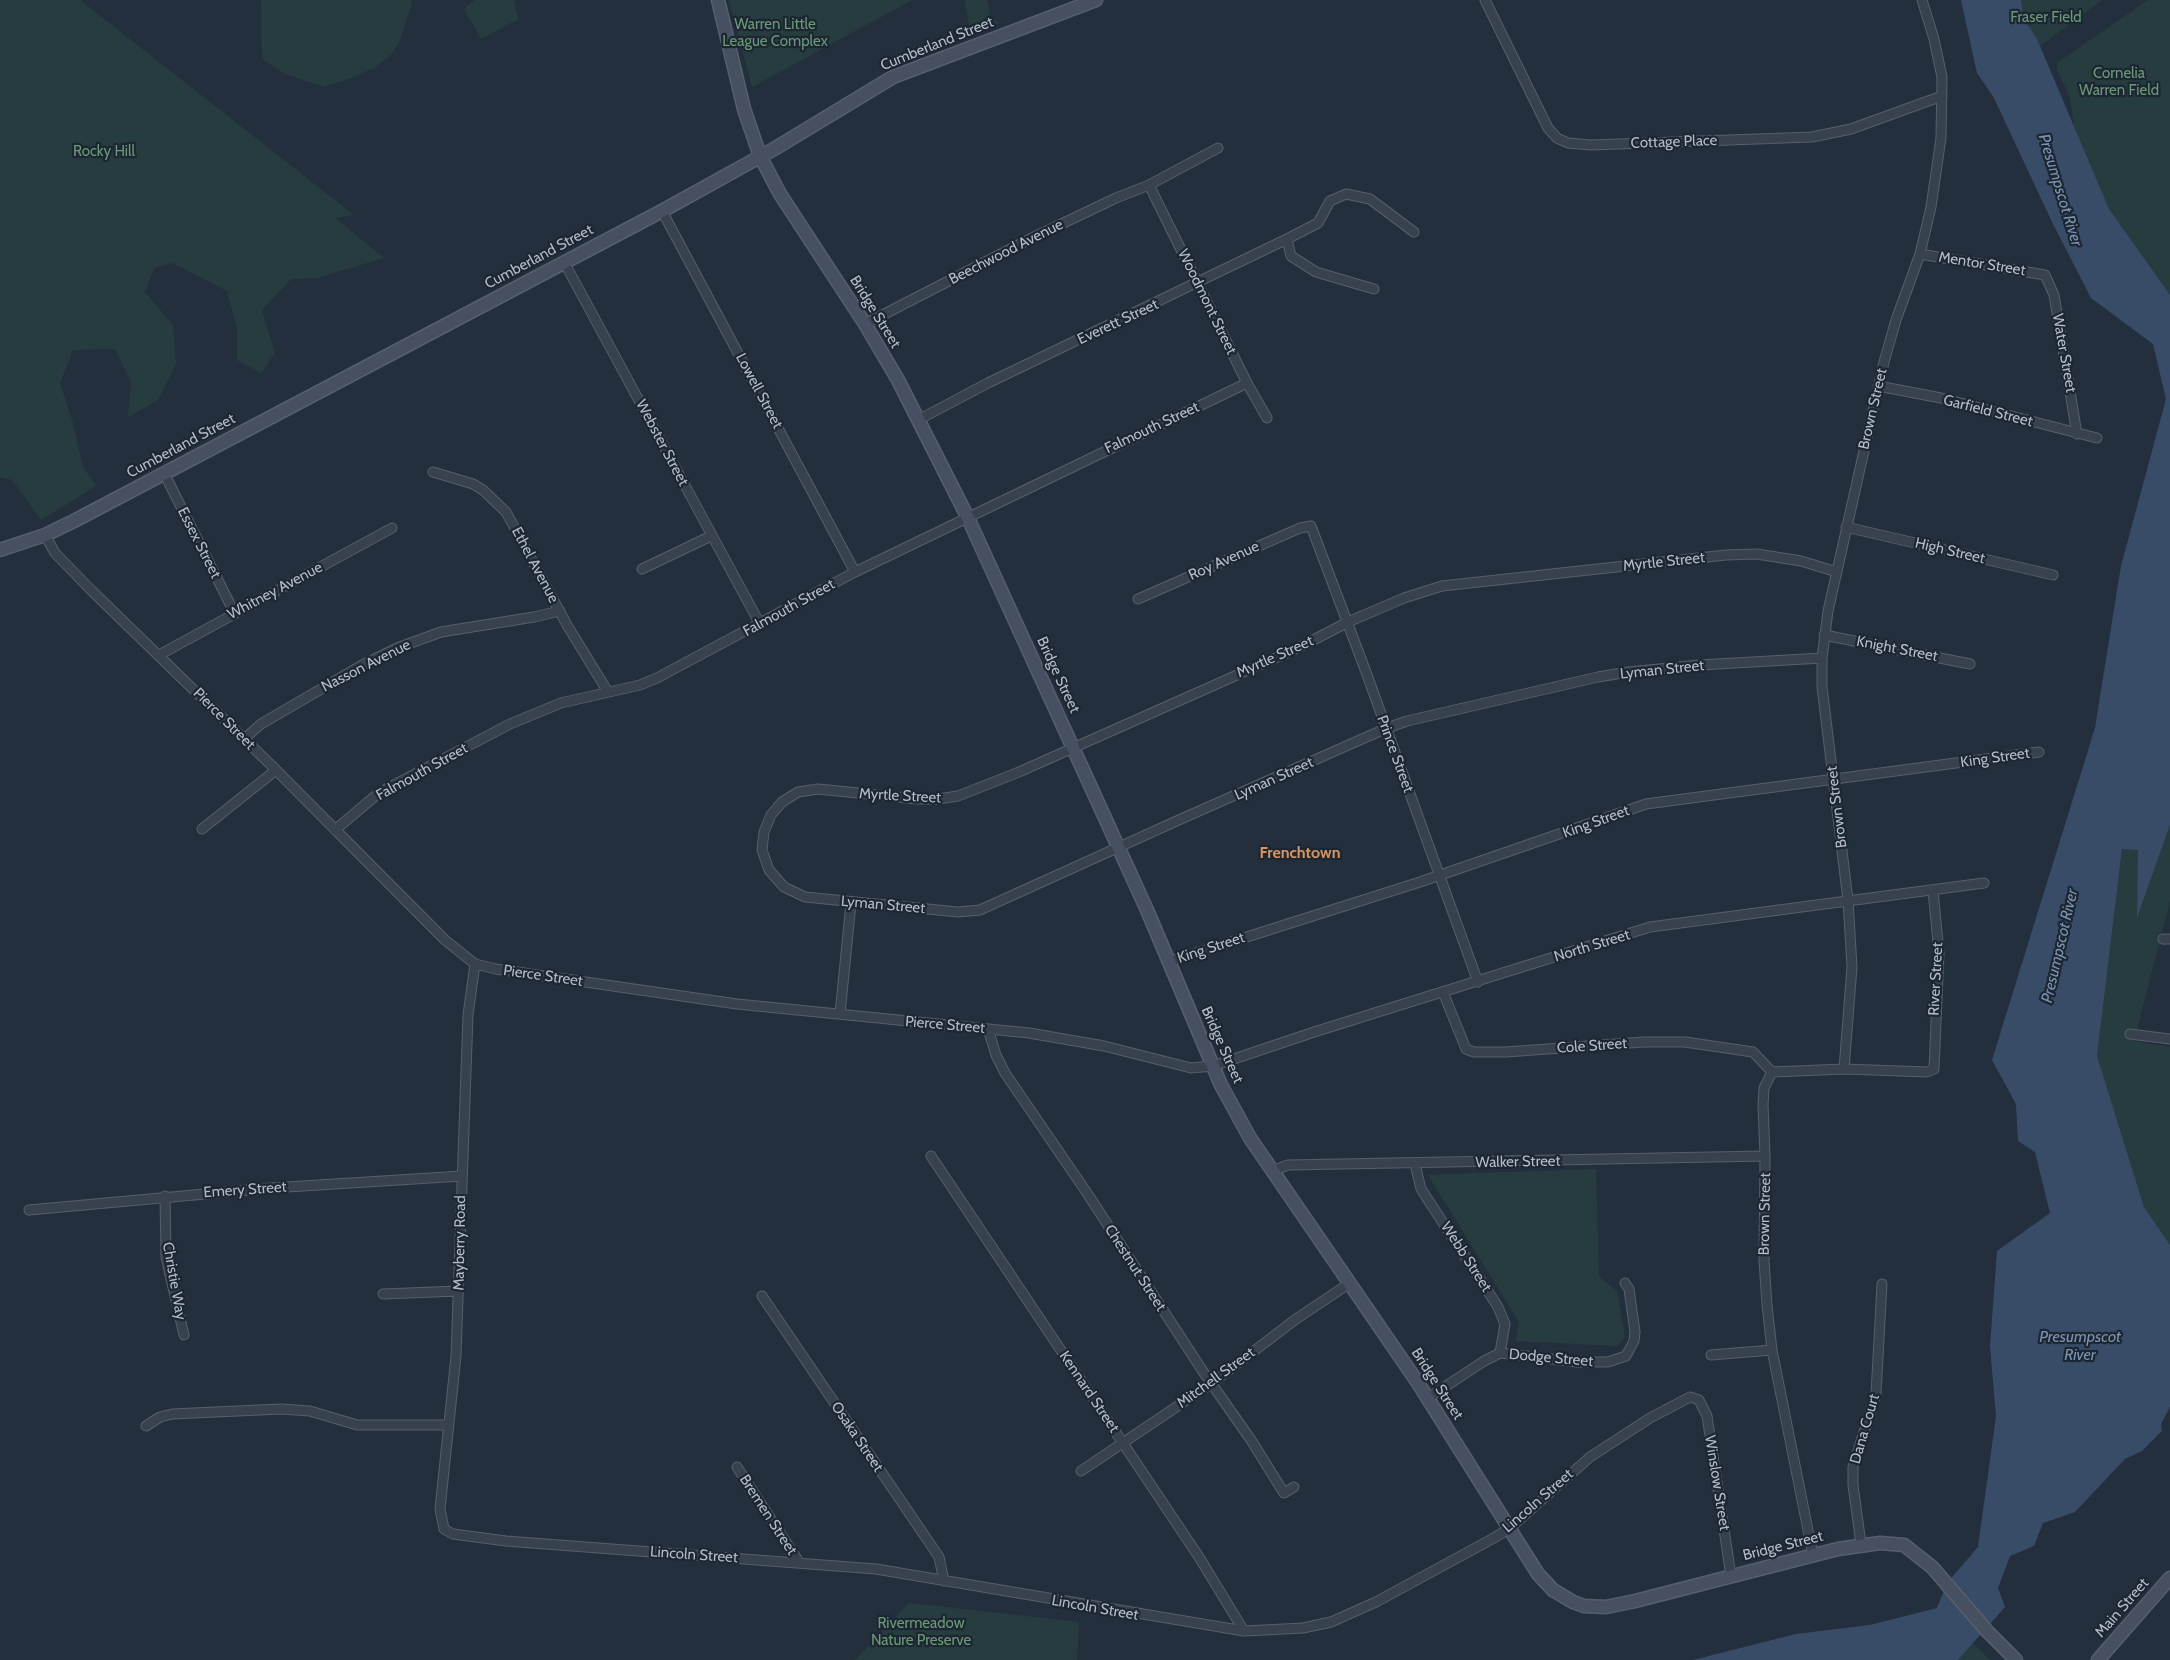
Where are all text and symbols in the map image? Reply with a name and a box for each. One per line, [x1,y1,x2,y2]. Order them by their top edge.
park label: Fraser Field [2010,9,2082,27]
street label: Cumberland Street [878,13,996,75]
park label: Warren Little League Complex [722,16,828,51]
park label: Cornelia Warren Field [2079,65,2159,100]
street label: Cottage Place [1630,131,1718,153]
water label: Presumpscot River [2034,131,2086,249]
park label: Rocky Hill [73,143,135,161]
street label: Beechwood Avenue [946,215,1066,289]
street label: Cumberland Street [482,221,596,293]
street label: Woodmont Street [1174,246,1240,358]
street label: Mentor Street [1937,248,2027,280]
street label: Bridge Street [846,272,904,352]
street label: Everett Street [1075,295,1161,349]
street label: Water Street [2048,312,2080,394]
street label: Lowell Street [732,350,786,432]
street label: Brown Street [1855,367,1891,451]
street label: Garfield Street [1941,391,2035,431]
street label: Webster Street [632,397,692,489]
street label: Falmouth Street [1102,398,1202,458]
street label: Cumberland Street [124,410,238,482]
street label: Essex Street [173,504,225,582]
street label: Ethel Avenue [507,524,563,606]
street label: High Street [1913,534,1987,568]
street label: Roy Avenue [1186,537,1262,585]
street label: Myrtle Street [1622,549,1706,575]
street label: Whitney Avenue [224,558,326,624]
street label: Falmouth Street [740,575,838,641]
street label: Myrtle Street [1234,632,1316,682]
street label: Knight Street [1855,632,1939,666]
street label: Bridge Street [1032,634,1084,716]
street label: Nasson Avenue [318,636,414,696]
street label: Lyman Street [1619,657,1705,683]
street label: Pierce Street [189,684,259,754]
street label: Prince Street [1373,713,1417,795]
street label: Falmouth Street [373,739,471,805]
street label: King Street [1959,744,2031,772]
street label: Lyman Street [1232,754,1316,804]
street label: Brown Street [1823,765,1851,849]
street label: Myrtle Street [858,785,942,807]
street label: King Street [1560,802,1632,842]
district label: Frenchtown [1259,843,1341,863]
water label: Presumpscot River [2038,887,2082,1005]
street label: Lyman Street [840,892,926,918]
street label: North Street [1552,926,1632,966]
street label: King Street [1175,929,1247,967]
street label: River Street [1925,942,1947,1016]
street label: Pierce Street [502,962,584,990]
street label: Bridge Street [1197,1004,1247,1086]
street label: Pierce Street [904,1013,986,1037]
street label: Cole Street [1556,1035,1628,1057]
street label: Walker Street [1475,1152,1561,1172]
street label: Brown Street [1755,1172,1775,1256]
street label: Emery Street [203,1178,287,1202]
street label: Mayberry Road [450,1195,470,1291]
street label: Webb Street [1437,1219,1495,1295]
street label: Chestnut Street [1100,1221,1170,1315]
street label: Christie Way [158,1241,190,1321]
water label: Presumpscot River [2039,1327,2121,1365]
street label: Mitchell Street [1174,1344,1258,1412]
street label: Bridge Street [1407,1345,1467,1423]
street label: Dodge Street [1508,1345,1594,1371]
street label: Kennard Street [1055,1348,1123,1436]
street label: Dana Court [1846,1392,1884,1466]
street label: Osaka Street [827,1399,887,1475]
street label: Winslow Street [1701,1434,1733,1532]
street label: Lincoln Street [1499,1465,1577,1537]
street label: Bremen Street [735,1471,801,1559]
street label: Bridge Street [1741,1527,1825,1565]
street label: Lincoln Street [650,1543,738,1567]
street label: Main Street [2091,1575,2153,1641]
street label: Lincoln Street [1050,1592,1140,1624]
park label: Rivermeadow Nature Preserve [871,1615,971,1650]

